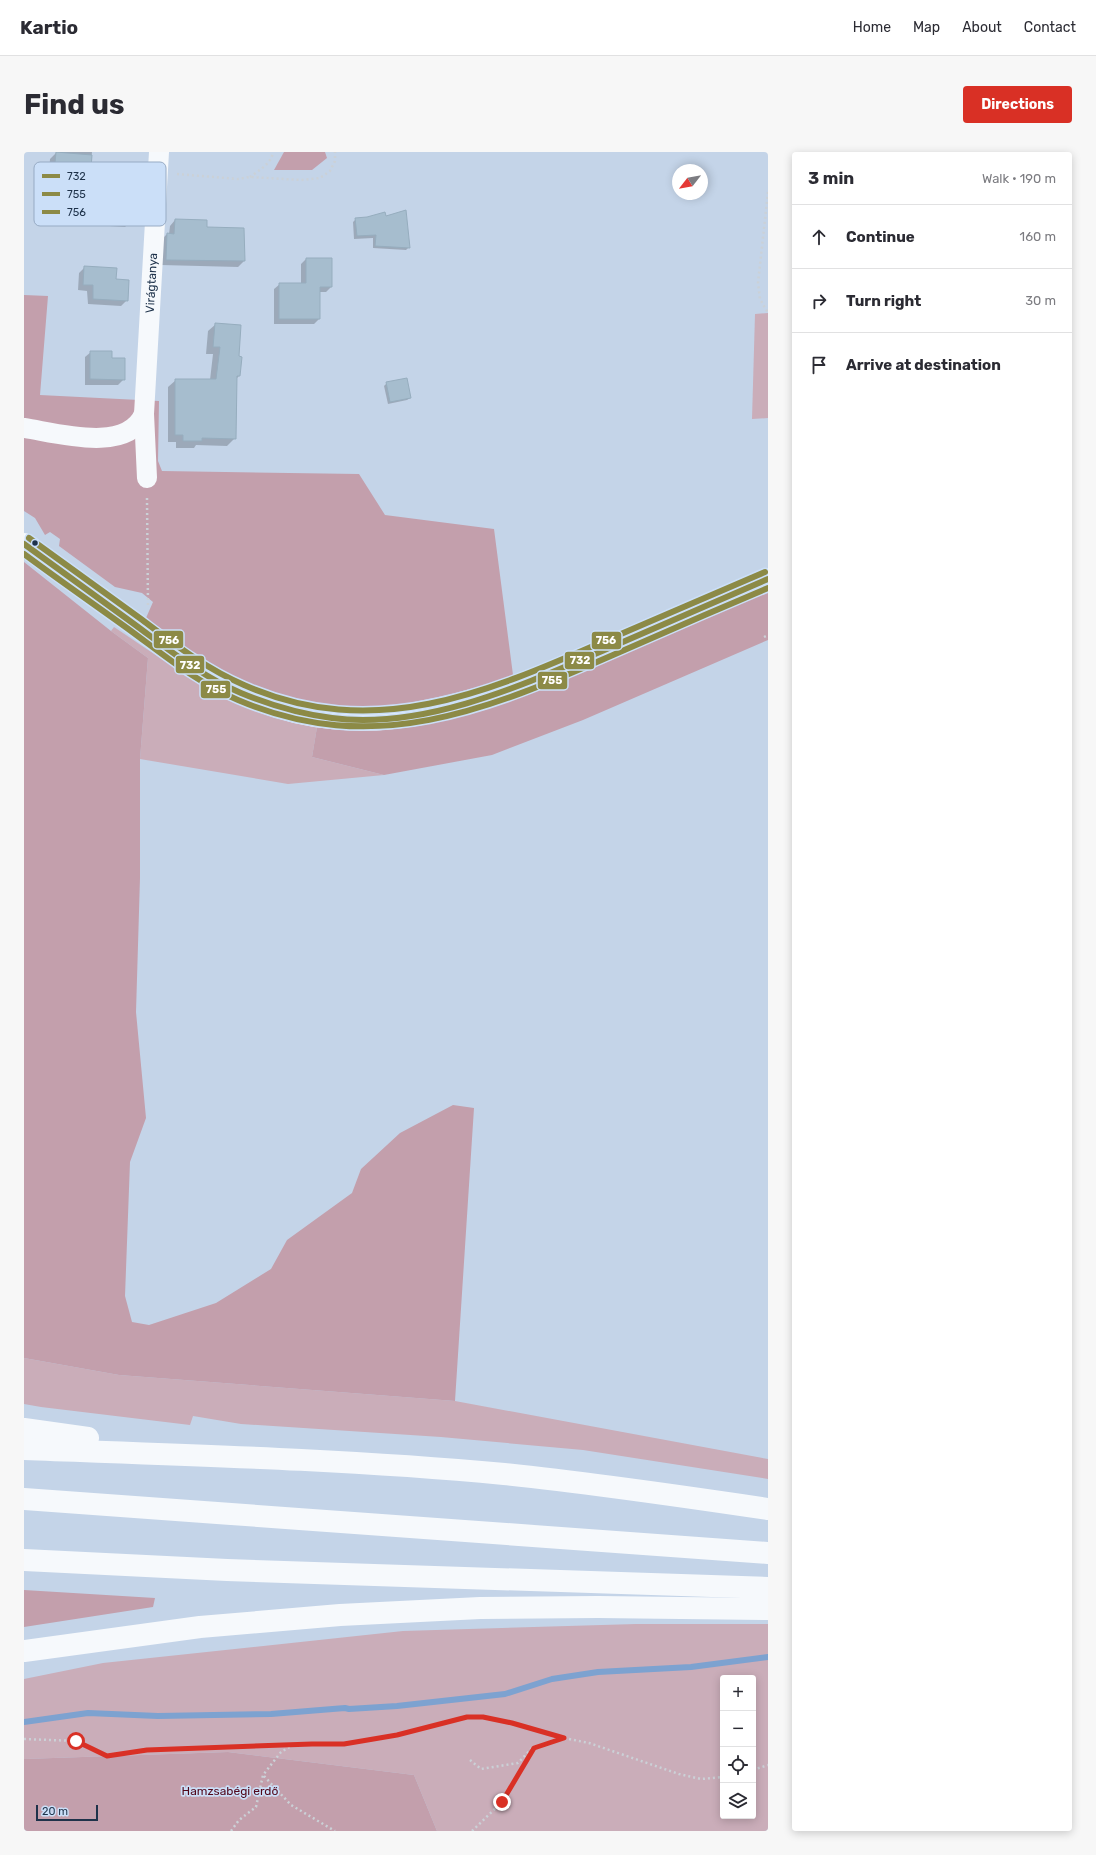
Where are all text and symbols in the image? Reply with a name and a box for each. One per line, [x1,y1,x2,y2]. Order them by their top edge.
text: Kartio [20,16,78,39]
text: Home [853,19,891,36]
text: Map [913,19,940,36]
text: About [962,19,1002,36]
text: Contact [1024,19,1076,36]
button: Directions [963,86,1072,123]
text: Find us [24,88,124,121]
legend [34,162,166,226]
north arrow [672,164,708,200]
text: 3 min [808,168,854,188]
text: 732 [67,170,86,183]
text: Walk · 190 m [982,171,1056,186]
text: 755 [67,188,86,201]
text: 756 [67,206,86,219]
icon: ahead [808,226,830,248]
text: Continue [846,228,915,246]
text: 160 m [1020,229,1056,244]
street label: Virágtanya [143,252,160,314]
icon: right [808,290,830,312]
text: Turn right [846,292,921,310]
text: 30 m [1025,293,1056,308]
icon: arrive [808,354,830,376]
text: Arrive at destination [846,356,1001,374]
unlabelled marker [30,538,40,548]
line badge: 756 [153,630,184,649]
line badge: 756 [591,631,622,650]
text: 756 [159,634,179,647]
text: 756 [596,634,616,647]
line badge: 732 [564,651,595,670]
text: 732 [570,654,590,667]
line badge: 732 [175,655,205,674]
text: 732 [180,659,200,672]
line badge: 755 [537,671,568,690]
text: 755 [542,674,562,687]
line badge: 755 [200,680,231,699]
text: 755 [206,683,226,696]
map controls [720,1675,756,1819]
button: + [720,1675,756,1711]
button: − [720,1711,756,1747]
route start [67,1732,85,1750]
button: locate [720,1747,756,1783]
button: layers [720,1783,756,1819]
park label: Hamzsabégi erdő [182,1784,278,1798]
route end [493,1793,511,1811]
scale bar [36,1803,98,1822]
text: 20 m [42,1805,68,1818]

